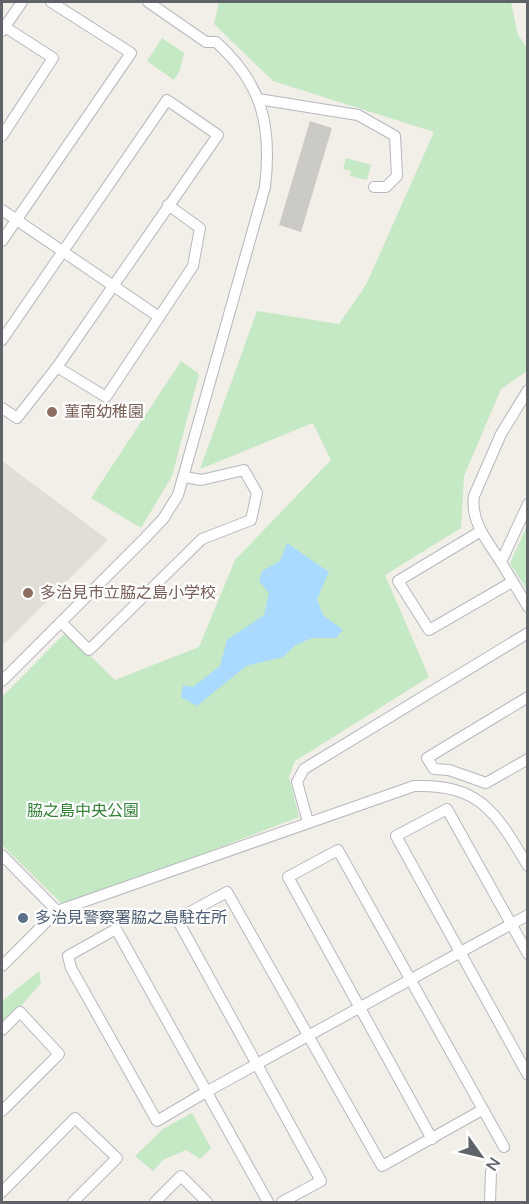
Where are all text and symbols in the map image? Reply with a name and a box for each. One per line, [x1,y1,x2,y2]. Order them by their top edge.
place label: 菫南幼稚園 [64,401,144,423]
marker: 菫南幼稚園 [45,405,59,419]
place label: 多治見市立脇之島小学校 [40,582,216,604]
marker: 多治見市立脇之島小学校 [21,586,35,600]
park label: 脇之島中央公園 [27,800,139,822]
place label: 多治見警察署脇之島駐在所 [35,907,227,929]
marker: 多治見警察署脇之島駐在所 [16,911,30,925]
north arrow [451,1126,511,1186]
text: N [480,1153,505,1175]

